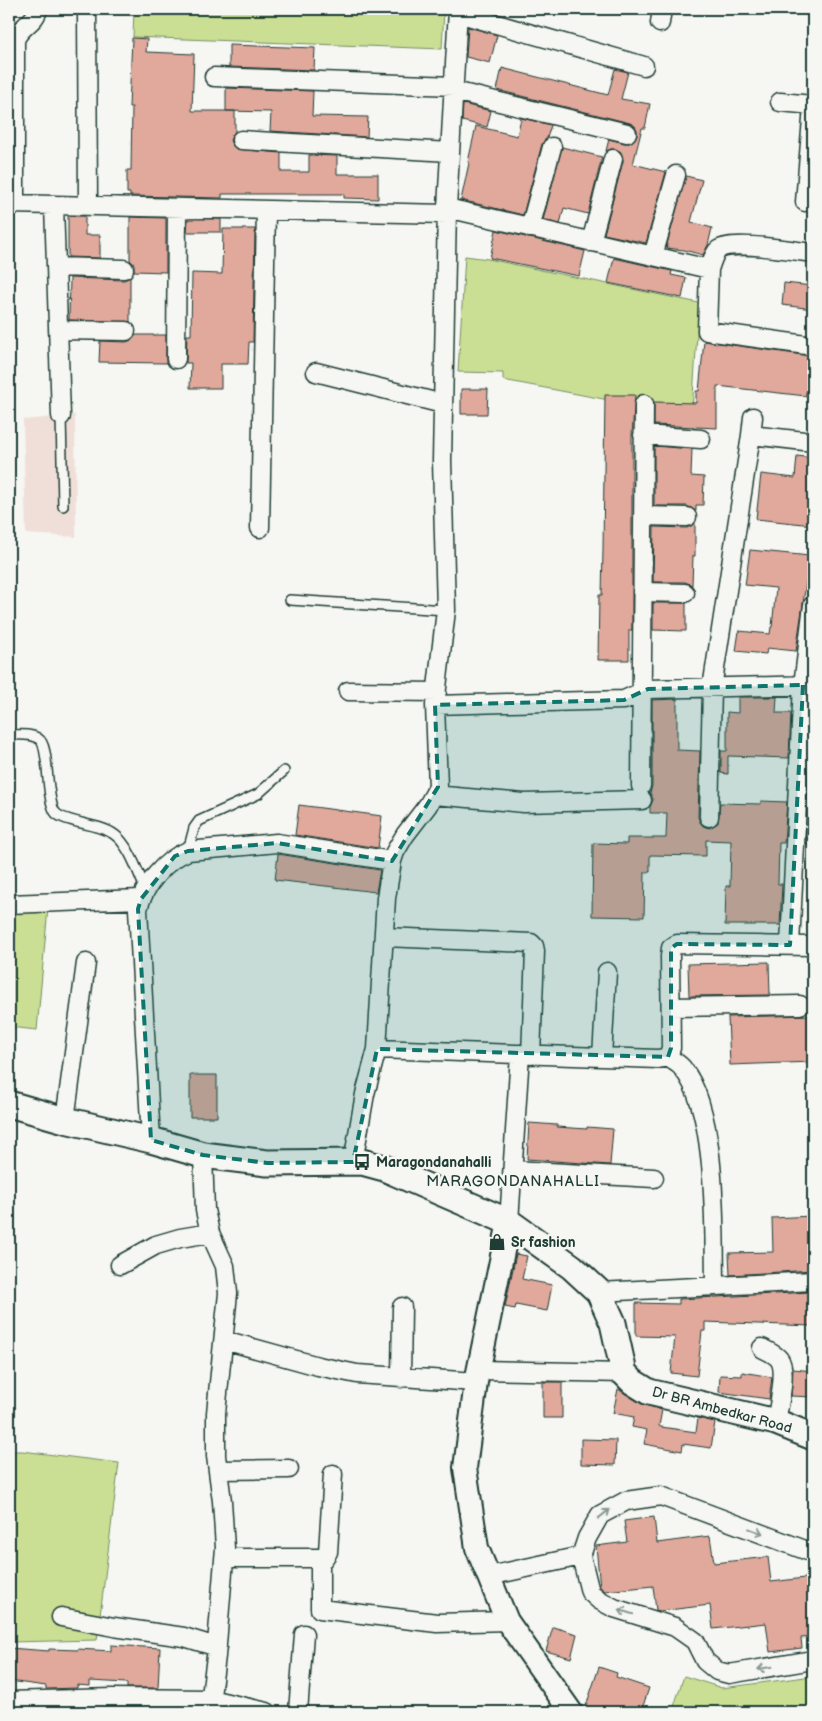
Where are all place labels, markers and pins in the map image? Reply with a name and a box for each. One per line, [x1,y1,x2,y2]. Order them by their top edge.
bus stop icon: Maragondanahalli [352,1152,372,1172]
place label: Maragondanahalli [376,1154,491,1171]
shop icon: Sr fashion [487,1232,507,1252]
place label: Sr fashion [511,1234,576,1251]

